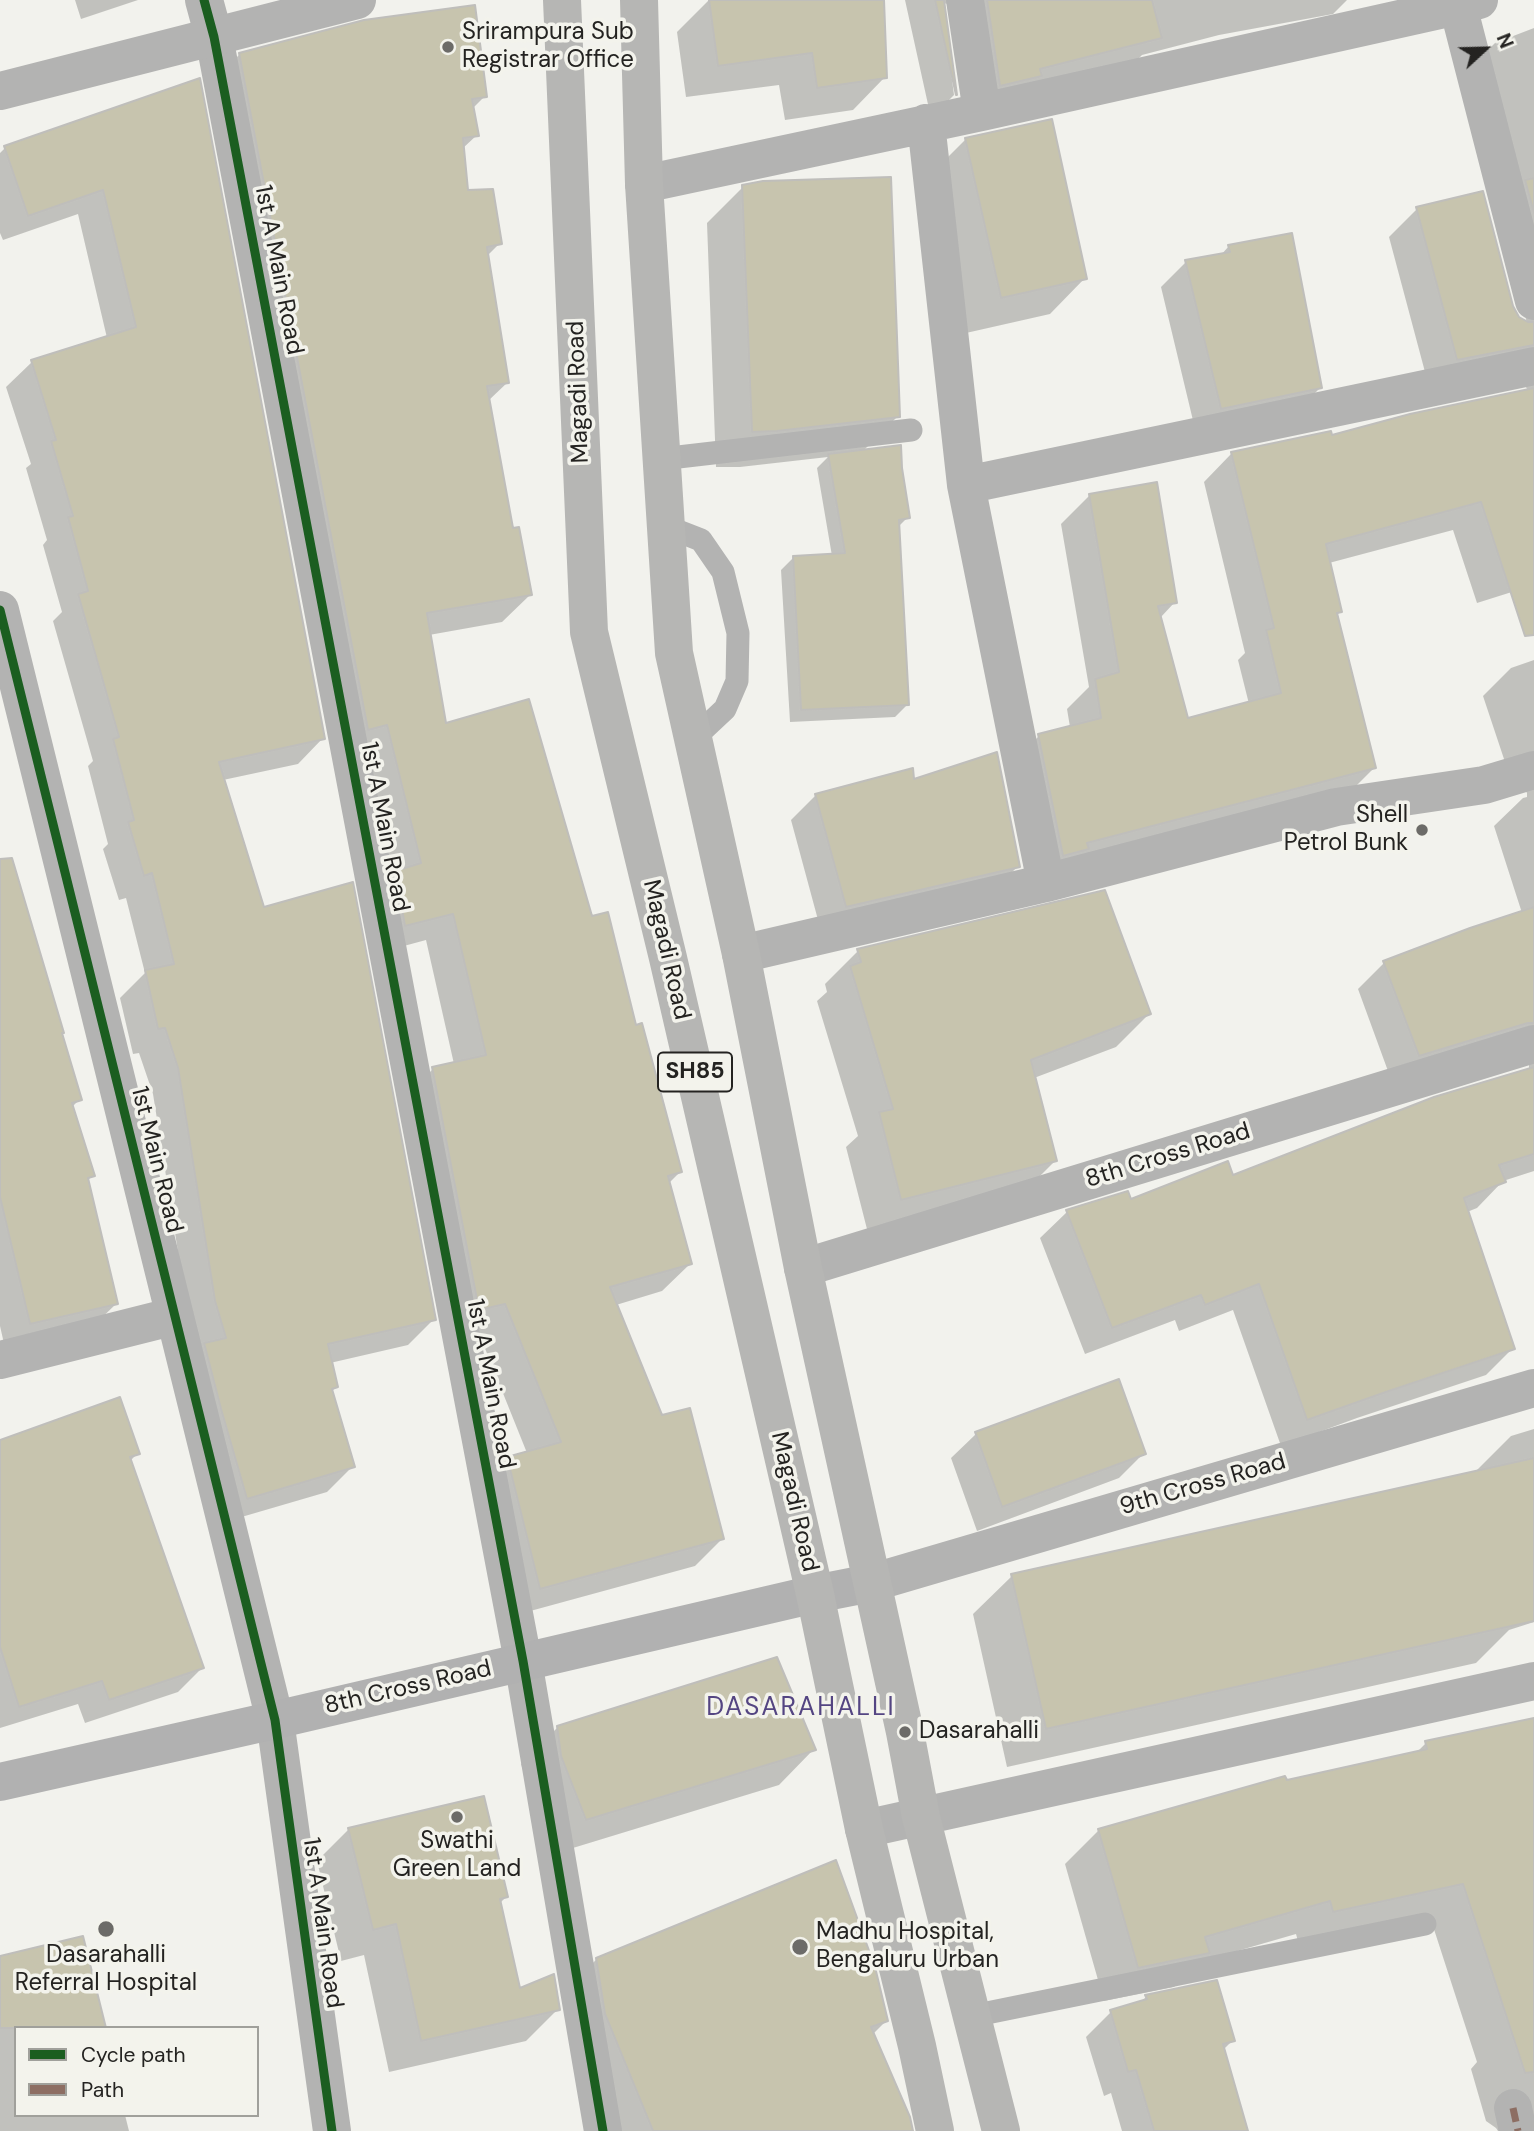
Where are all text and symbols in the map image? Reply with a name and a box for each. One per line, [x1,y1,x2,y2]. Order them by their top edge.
north arrow [1450,14,1520,84]
place label: Srirampura Sub Registrar Office [462,19,634,75]
text: N [1491,30,1519,52]
marker: Srirampura Sub Registrar Office [440,39,456,55]
street label: 1st A Main Road [247,183,309,357]
street label: Magadi Road [562,320,596,464]
street label: 1st A Main Road [353,740,415,914]
place label: Shell Petrol Bunk [1284,802,1408,858]
marker: Shell Petrol Bunk [1414,822,1430,838]
street label: Magadi Road [636,877,696,1023]
road number: SH85 [658,1052,732,1092]
street label: 1st Main Road [124,1084,188,1236]
street label: 8th Cross Road [1082,1117,1254,1195]
street label: 1st A Main Road [459,1297,521,1471]
street label: Magadi Road [764,1429,824,1575]
street label: 9th Cross Road [1117,1448,1289,1522]
street label: 8th Cross Road [322,1655,494,1721]
district label: DASARAHALLI [708,1692,894,1724]
place label: Dasarahalli [919,1718,1039,1746]
marker: Dasarahalli [897,1724,913,1740]
marker: Swathi Green Land [449,1809,465,1825]
place label: Swathi Green Land [393,1828,521,1884]
street label: 1st A Main Road [296,1836,348,2010]
marker: Dasarahalli Referral Hospital [96,1919,116,1939]
place label: Madhu Hospital, Bengaluru Urban [816,1919,999,1975]
marker: Madhu Hospital, Bengaluru Urban [790,1937,810,1957]
place label: Dasarahalli Referral Hospital [15,1942,197,1998]
legend [14,2026,259,2117]
text: Cycle path [81,2041,186,2069]
text: Path [81,2076,124,2104]

